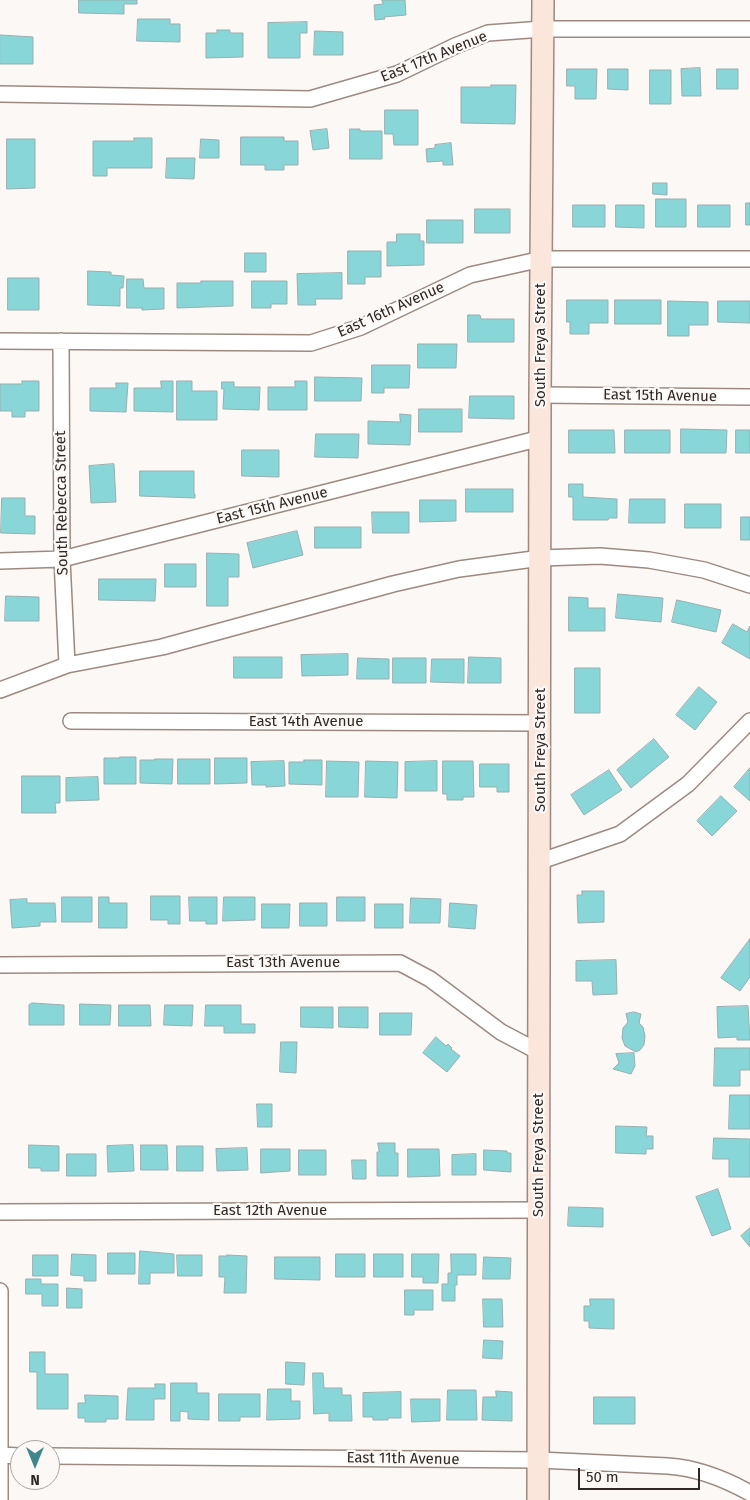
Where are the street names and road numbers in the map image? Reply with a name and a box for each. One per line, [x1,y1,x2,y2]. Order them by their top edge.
street label: East 17th Avenue [378,27,490,87]
street label: East 16th Avenue [335,278,447,342]
street label: South Freya Street [532,283,550,407]
street label: East 15th Avenue [603,386,717,406]
street label: South Rebecca Street [52,431,72,575]
street label: East 15th Avenue [214,483,330,529]
street label: South Freya Street [532,688,550,812]
street label: East 14th Avenue [249,713,363,731]
street label: East 13th Avenue [226,954,340,972]
street label: South Freya Street [530,1093,548,1217]
street label: East 12th Avenue [213,1202,327,1220]
street label: East 11th Avenue [346,1449,460,1469]

